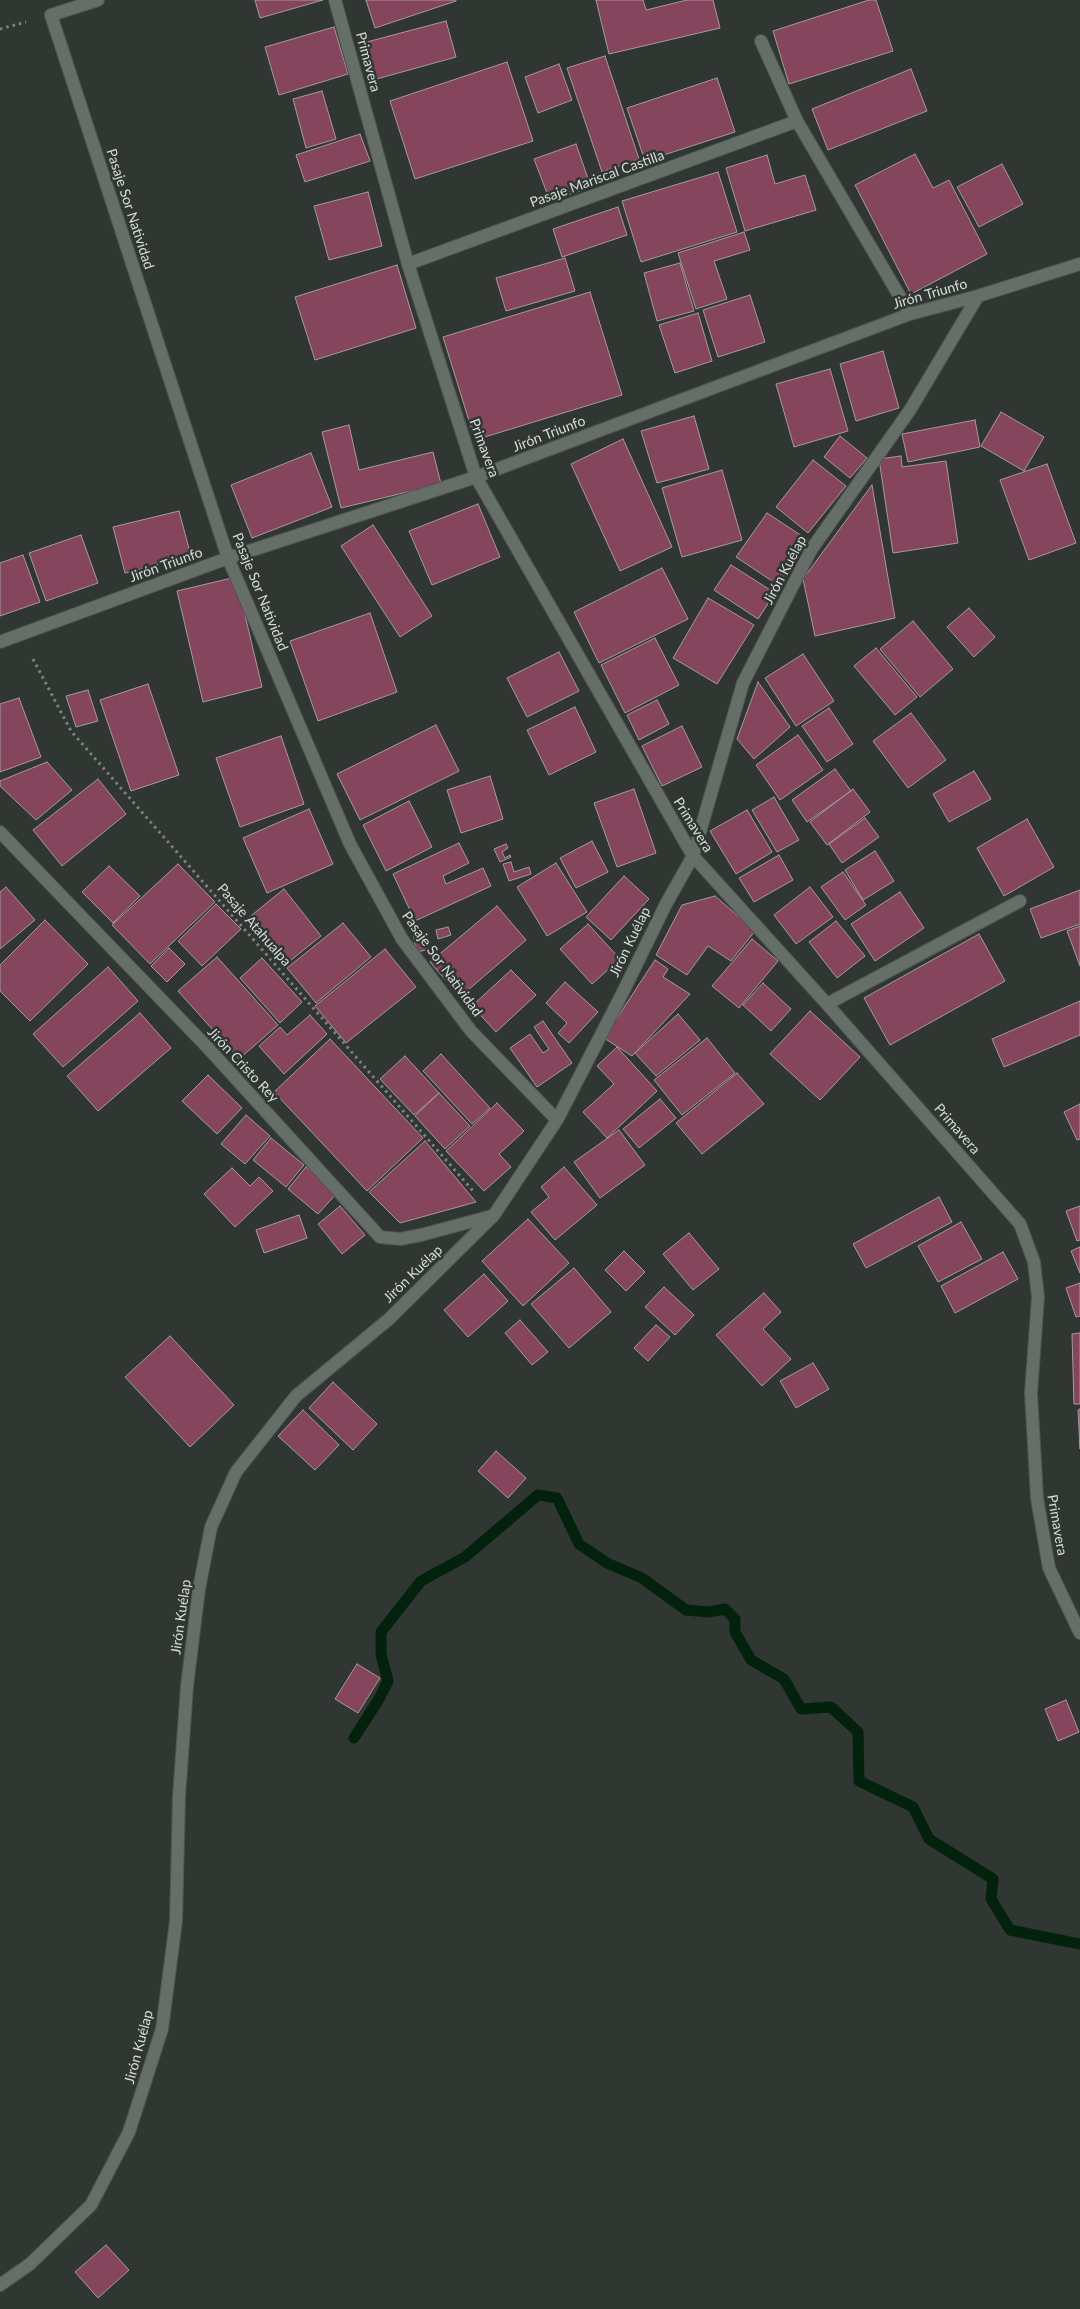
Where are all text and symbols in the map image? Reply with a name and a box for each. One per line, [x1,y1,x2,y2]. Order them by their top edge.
street label: Primavera [352,30,384,94]
street label: Pasaje Sor Natividad [103,147,157,271]
street label: Pasaje Mariscal Castilla [527,147,667,211]
street label: Jirón Triunfo [891,275,969,313]
street label: Jirón Triunfo [510,412,588,456]
street label: Primavera [466,416,502,480]
street label: Pasaje Sor Natividad [229,531,291,653]
street label: Jirón Kuélap [760,533,810,607]
street label: Jirón Triunfo [127,544,205,586]
street label: Primavera [670,795,716,855]
street label: Pasaje Atahualpa [213,880,295,970]
street label: Jirón Kuélap [606,904,654,980]
street label: Pasaje Sor Natividad [398,908,486,1020]
street label: Jirón Cristo Rey [204,1024,282,1106]
street label: Primavera [931,1100,983,1158]
street label: Jirón Kuélap [380,1242,446,1306]
street label: Primavera [1043,1493,1071,1557]
street label: Jirón Kuélap [167,1578,195,1656]
street label: Jirón Kuélap [121,2008,157,2086]

